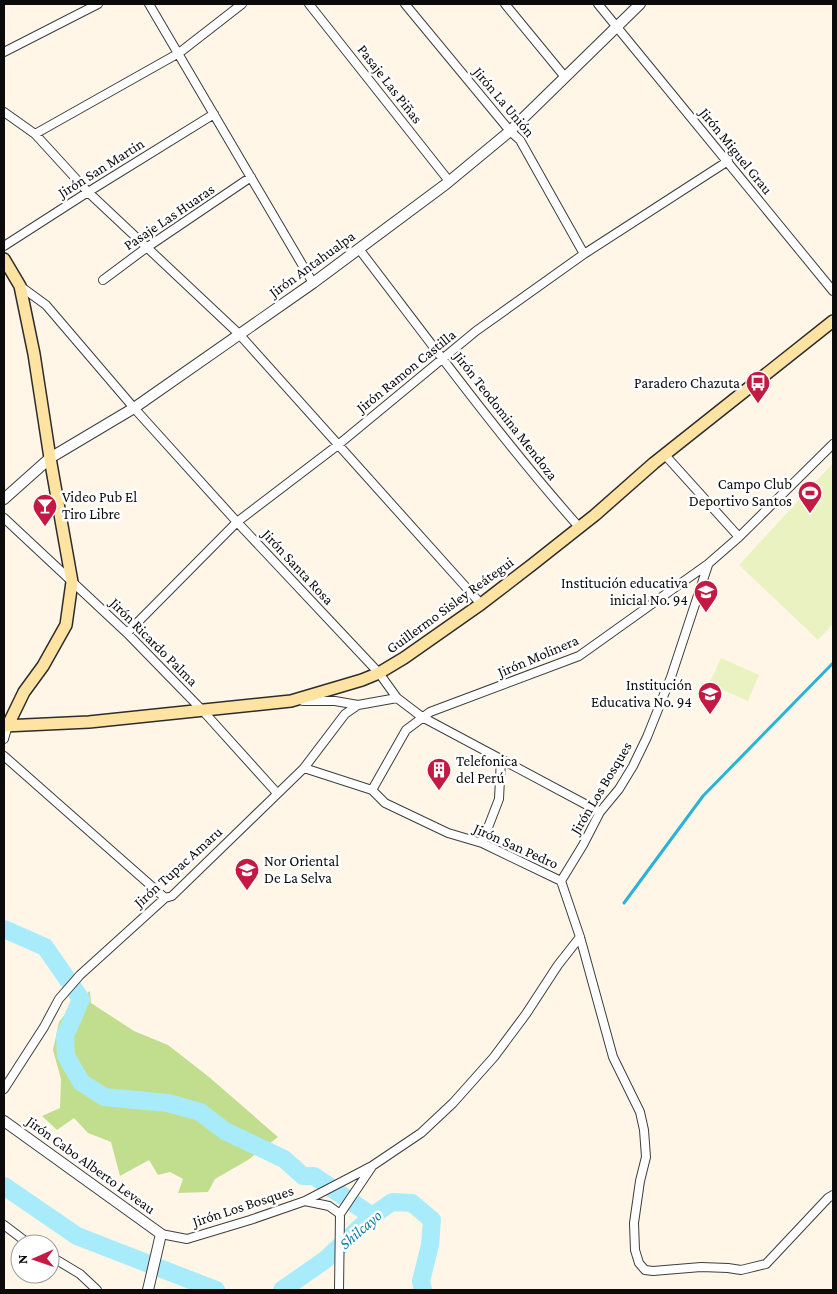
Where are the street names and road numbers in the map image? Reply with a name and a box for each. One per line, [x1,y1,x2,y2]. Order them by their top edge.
street label: Pasaje Las Piñas [353,41,426,127]
street label: Jirón La Unión [468,62,538,141]
street label: Jirón Miguel Grau [694,103,776,198]
street label: Jirón San Martin [53,135,147,203]
street label: Pasaje Las Huaras [121,181,218,254]
street label: Jirón Antahualpa [264,228,359,302]
street label: Jirón Ramon Castilla [352,326,459,418]
street label: Jirón Teodomina Mendoza [449,347,561,484]
street label: Jirón Santa Rosa [257,525,337,609]
street label: Guillermo Sisley Reátegui [383,554,517,657]
street label: Jirón Ricardo Palma [105,593,201,690]
street label: Jirón Molinera [493,632,581,682]
street label: Jirón Los Bosques [566,739,636,839]
street label: Jirón San Pedro [469,819,561,873]
street label: Jirón Tupac Amaru [129,823,226,913]
street label: Jirón Cabo Alberto Leveau [21,1112,158,1218]
street label: Jirón Los Bosques [189,1182,296,1231]

